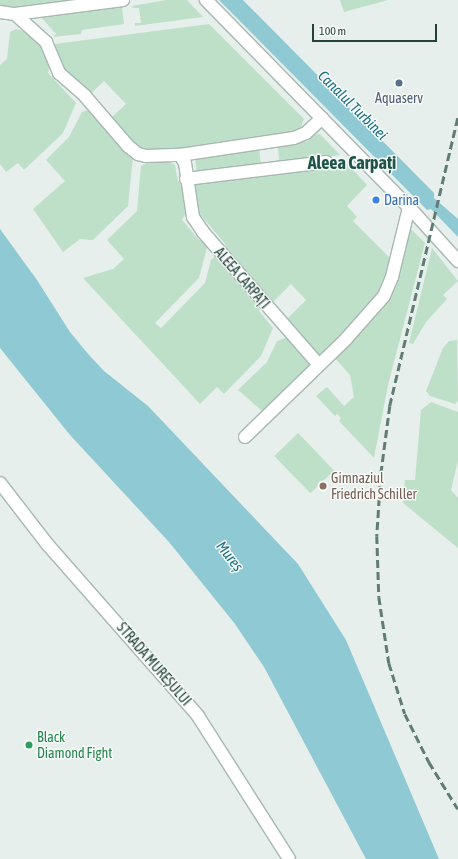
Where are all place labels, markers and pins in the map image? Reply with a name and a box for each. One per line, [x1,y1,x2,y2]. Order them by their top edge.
marker: Aquaserv [394,78,404,88]
place label: Aquaserv [375,90,423,106]
place label: Darina [384,192,419,208]
marker: Darina [371,195,381,205]
place label: Gimnaziul Friedrich Schiller [331,470,417,502]
marker: Gimnaziul Friedrich Schiller [318,481,328,491]
place label: Black Diamond Fight [37,729,112,762]
marker: Black Diamond Fight [24,740,34,750]

